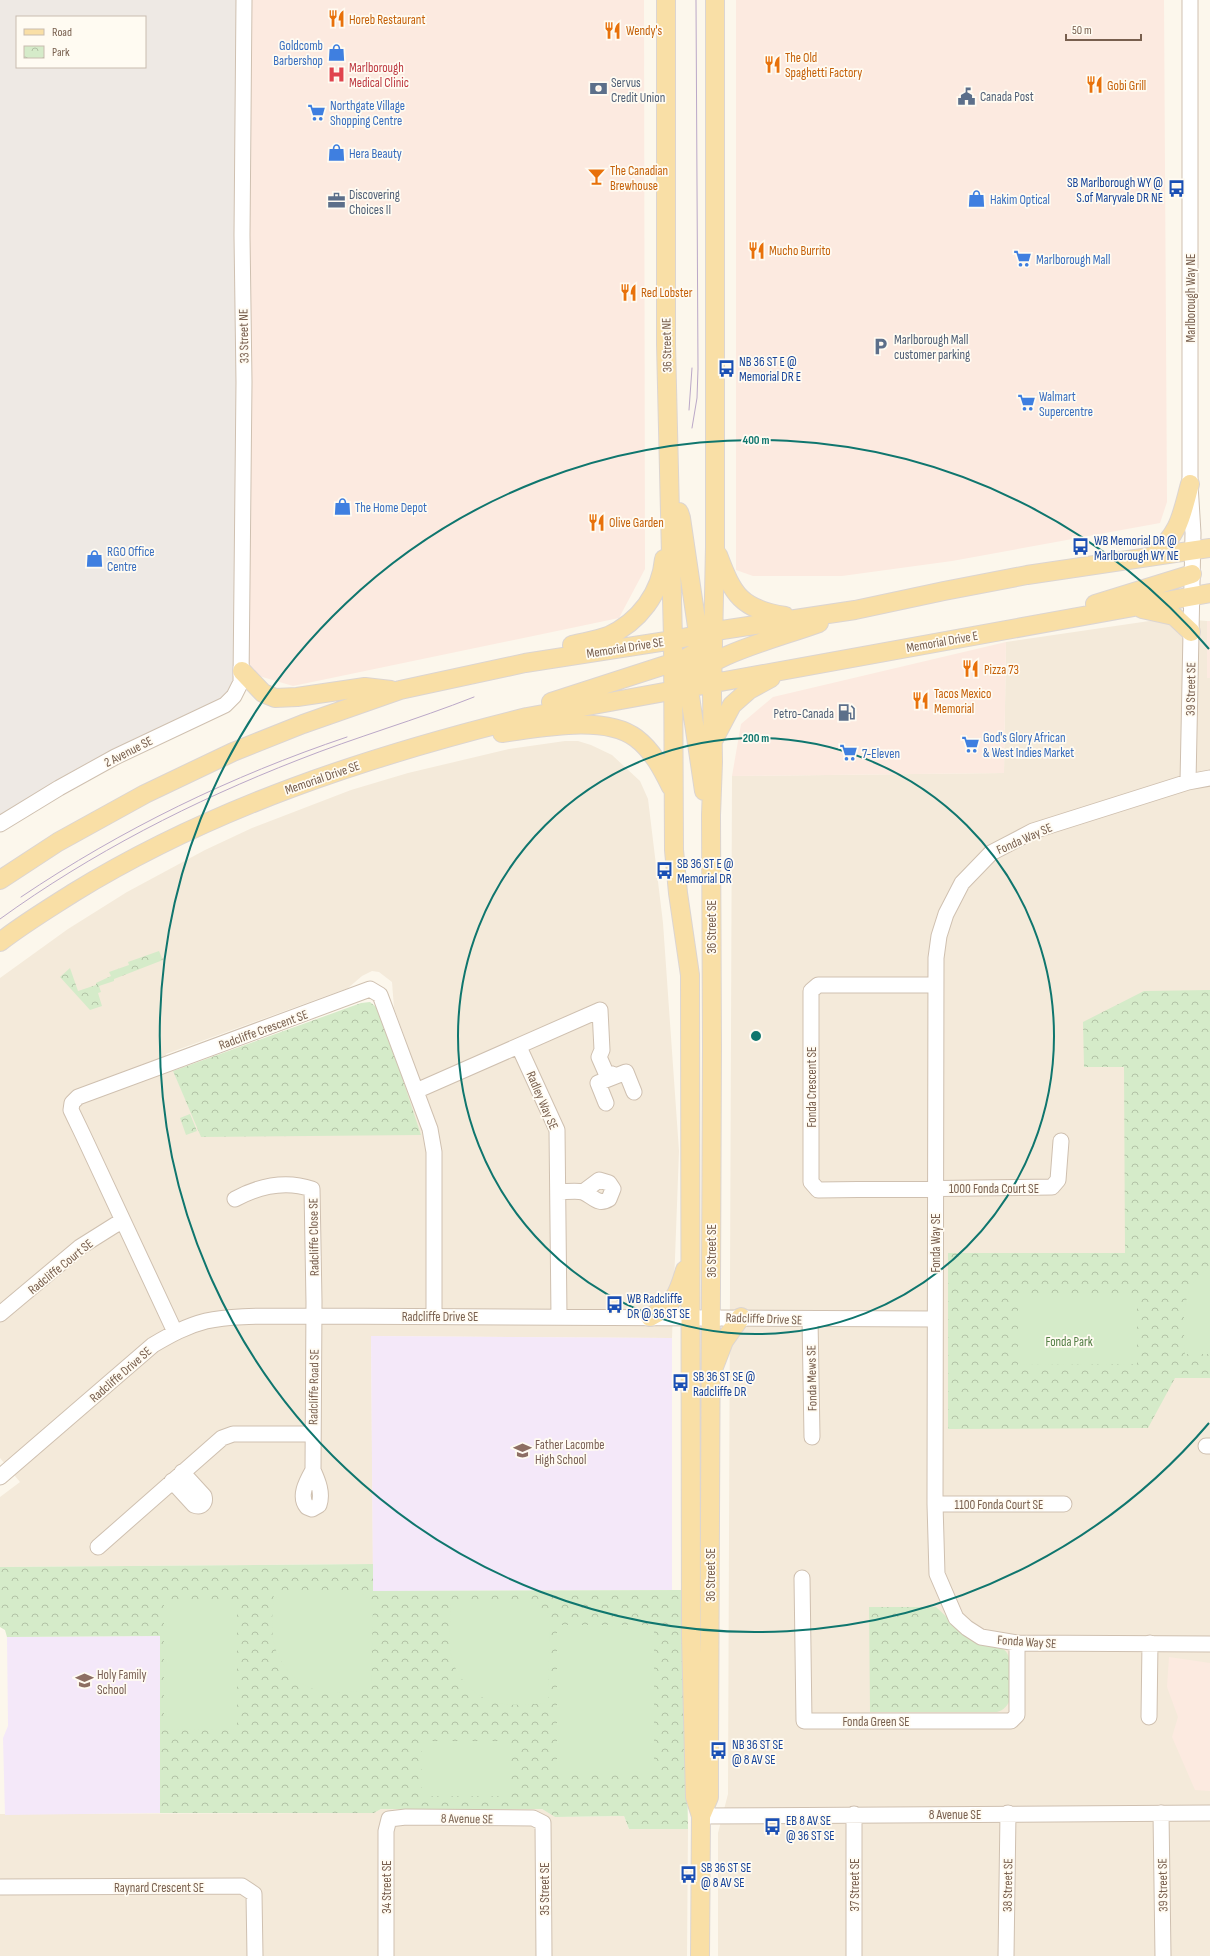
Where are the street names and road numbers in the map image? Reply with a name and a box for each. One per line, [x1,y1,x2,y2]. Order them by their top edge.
street label: Marlborough Way NE [1183,254,1199,342]
street label: 33 Street NE [236,309,252,363]
street label: 36 Street NE [659,318,675,372]
street label: Memorial Drive E [905,628,979,656]
street label: Memorial Drive SE [585,634,665,662]
street label: 39 Street SE [1183,662,1199,716]
street label: 2 Avenue SE [102,733,155,771]
street label: Memorial Drive SE [283,758,362,798]
street label: Fonda Way SE [994,820,1055,858]
street label: 36 Street SE [704,900,720,954]
street label: Radcliffe Crescent SE [217,1006,310,1053]
street label: Fonda Crescent SE [804,1047,820,1127]
street label: Radley Way SE [523,1069,562,1132]
street label: 1000 Fonda Court SE [949,1181,1039,1197]
street label: Radcliffe Close SE [305,1198,323,1276]
street label: Fonda Way SE [928,1213,944,1273]
street label: 36 Street SE [704,1224,720,1278]
street label: Radcliffe Court SE [25,1236,96,1298]
street label: Radcliffe Drive SE [402,1309,478,1325]
street label: Radcliffe Drive SE [725,1310,803,1328]
street label: Radcliffe Drive SE [86,1344,155,1406]
street label: Fonda Mews SE [803,1345,821,1411]
street label: Radcliffe Road SE [305,1349,323,1425]
street label: 1100 Fonda Court SE [955,1497,1043,1513]
street label: 36 Street SE [703,1548,719,1602]
street label: Fonda Way SE [997,1632,1057,1652]
street label: Fonda Green SE [842,1714,910,1730]
street label: 8 Avenue SE [929,1807,981,1823]
street label: 8 Avenue SE [441,1811,493,1827]
street label: 37 Street SE [847,1858,863,1912]
street label: 38 Street SE [1000,1858,1016,1912]
street label: 39 Street SE [1155,1858,1171,1912]
street label: 34 Street SE [379,1860,395,1914]
street label: 35 Street SE [537,1862,553,1916]
street label: Raynard Crescent SE [114,1880,204,1896]

